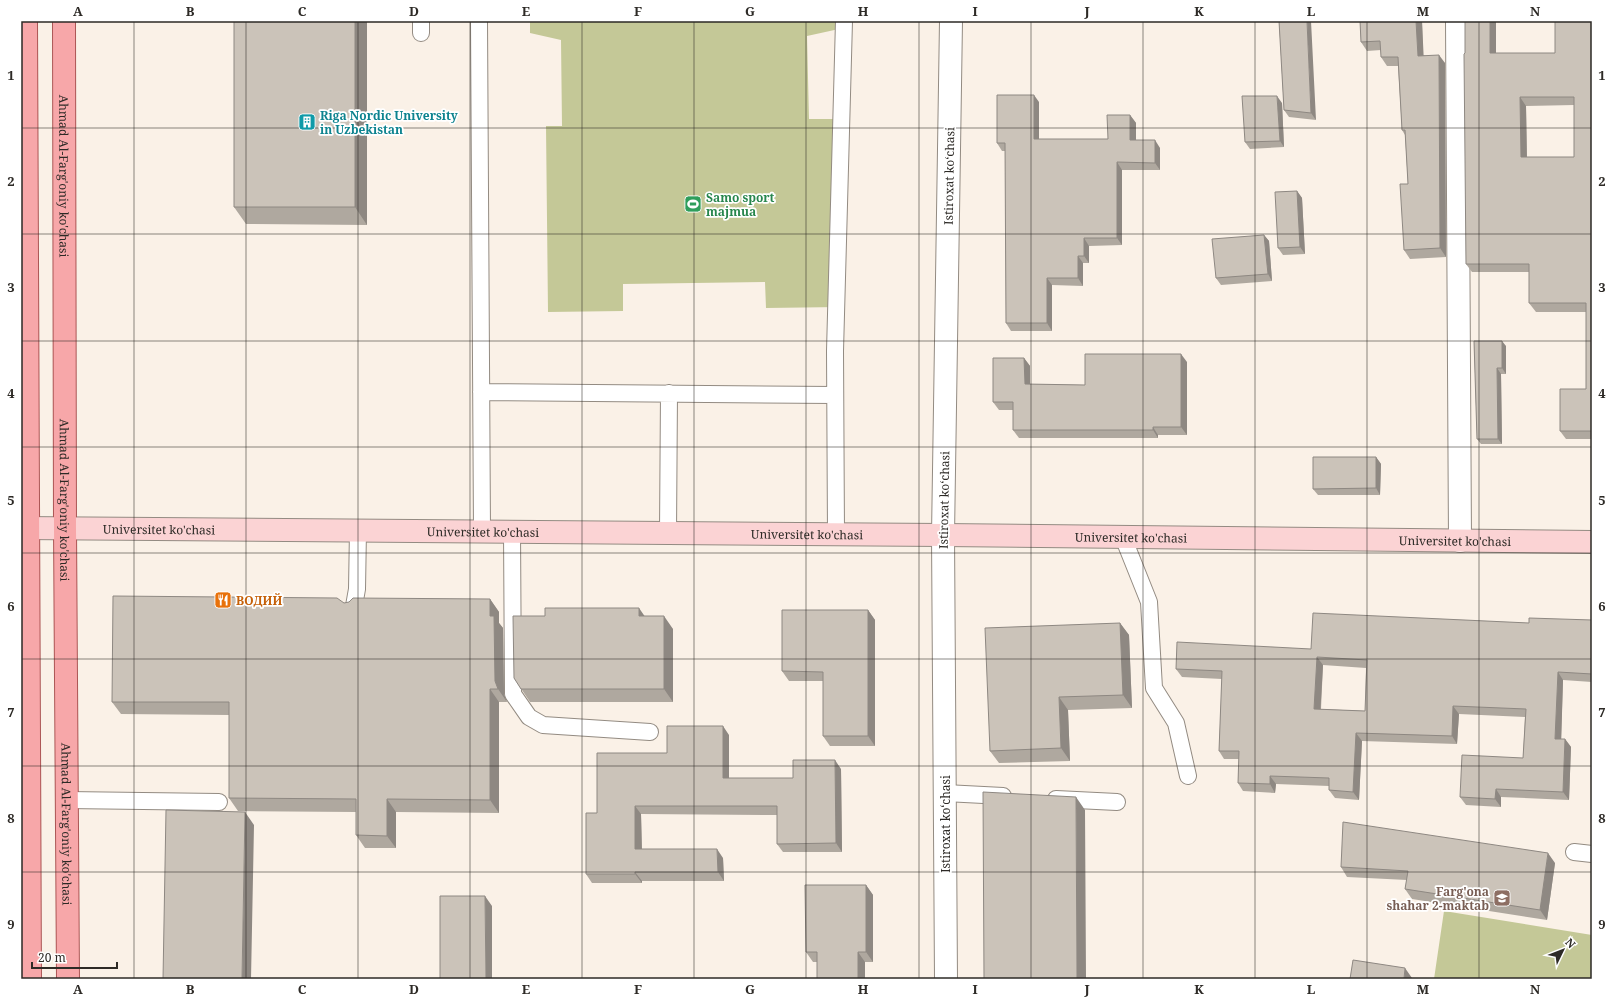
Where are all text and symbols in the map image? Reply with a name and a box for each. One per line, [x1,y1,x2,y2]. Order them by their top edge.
text: A [73,2,83,20]
text: B [186,2,195,20]
text: C [298,2,307,20]
text: D [409,2,419,20]
text: E [522,2,531,20]
text: F [634,2,642,20]
text: G [745,2,755,20]
text: H [858,2,869,20]
text: I [972,2,978,20]
text: J [1083,2,1090,20]
text: K [1194,2,1204,20]
text: L [1307,2,1316,20]
text: M [1417,2,1430,20]
text: N [1530,2,1541,20]
text: 1 [7,66,15,84]
text: 1 [1598,66,1606,84]
street label: Ahmad Al-Farg'oniy ko'chasi [56,95,73,258]
place label: Riga Nordic University in Uzbekistan [320,107,458,138]
building icon: Riga Nordic University in Uzbekistan [297,112,317,132]
street label: Istiroxat koʻchasi [940,127,958,225]
text: 2 [7,172,15,190]
text: 2 [1598,172,1606,190]
place label: Samo sport majmua [706,189,775,220]
sports icon: Samo sport majmua [683,194,703,214]
text: 3 [7,278,15,296]
text: 3 [1598,278,1606,296]
text: 4 [7,384,15,402]
text: 4 [1598,384,1606,402]
street label: Ahmad Al-Farg'oniy ko'chasi [56,419,74,582]
street label: Istiroxat koʻchasi [935,451,953,549]
text: 5 [7,491,15,509]
text: 5 [1598,491,1606,509]
street label: Universitet ko'chasi [103,520,215,538]
street label: Universitet ko'chasi [427,523,539,540]
street label: Universitet ko'chasi [751,525,863,543]
street label: Universitet ko'chasi [1075,528,1187,546]
street label: Universitet ko'chasi [1399,531,1511,550]
restaurant icon: ВОДИЙ [213,590,233,610]
place label: ВОДИЙ [236,592,282,609]
text: 6 [7,597,15,615]
text: 6 [1598,597,1606,615]
text: 7 [7,703,15,721]
text: 7 [1598,703,1606,721]
street label: Ahmad Al-Farg'oniy ko'chasi [58,743,76,906]
street label: Istiroxat koʻchasi [937,775,954,873]
text: 8 [7,809,15,827]
text: 8 [1598,809,1606,827]
place label: Farg'ona shahar 2-maktab [1386,883,1489,914]
school or university icon: Farg'ona shahar 2-maktab [1492,888,1512,908]
text: 9 [7,915,15,933]
text: 9 [1598,915,1606,933]
north arrow [1543,930,1583,970]
text: N [1562,935,1579,951]
scale bar [32,944,117,970]
text: 20 m [38,949,66,966]
text: A [73,980,83,998]
text: B [186,980,195,998]
text: C [298,980,307,998]
text: D [409,980,419,998]
text: E [522,980,531,998]
text: F [634,980,642,998]
text: G [745,980,755,998]
text: H [858,980,869,998]
text: I [972,980,978,998]
text: J [1083,980,1090,998]
text: K [1194,980,1204,998]
text: L [1307,980,1316,998]
text: M [1417,980,1430,998]
text: N [1530,980,1541,998]

